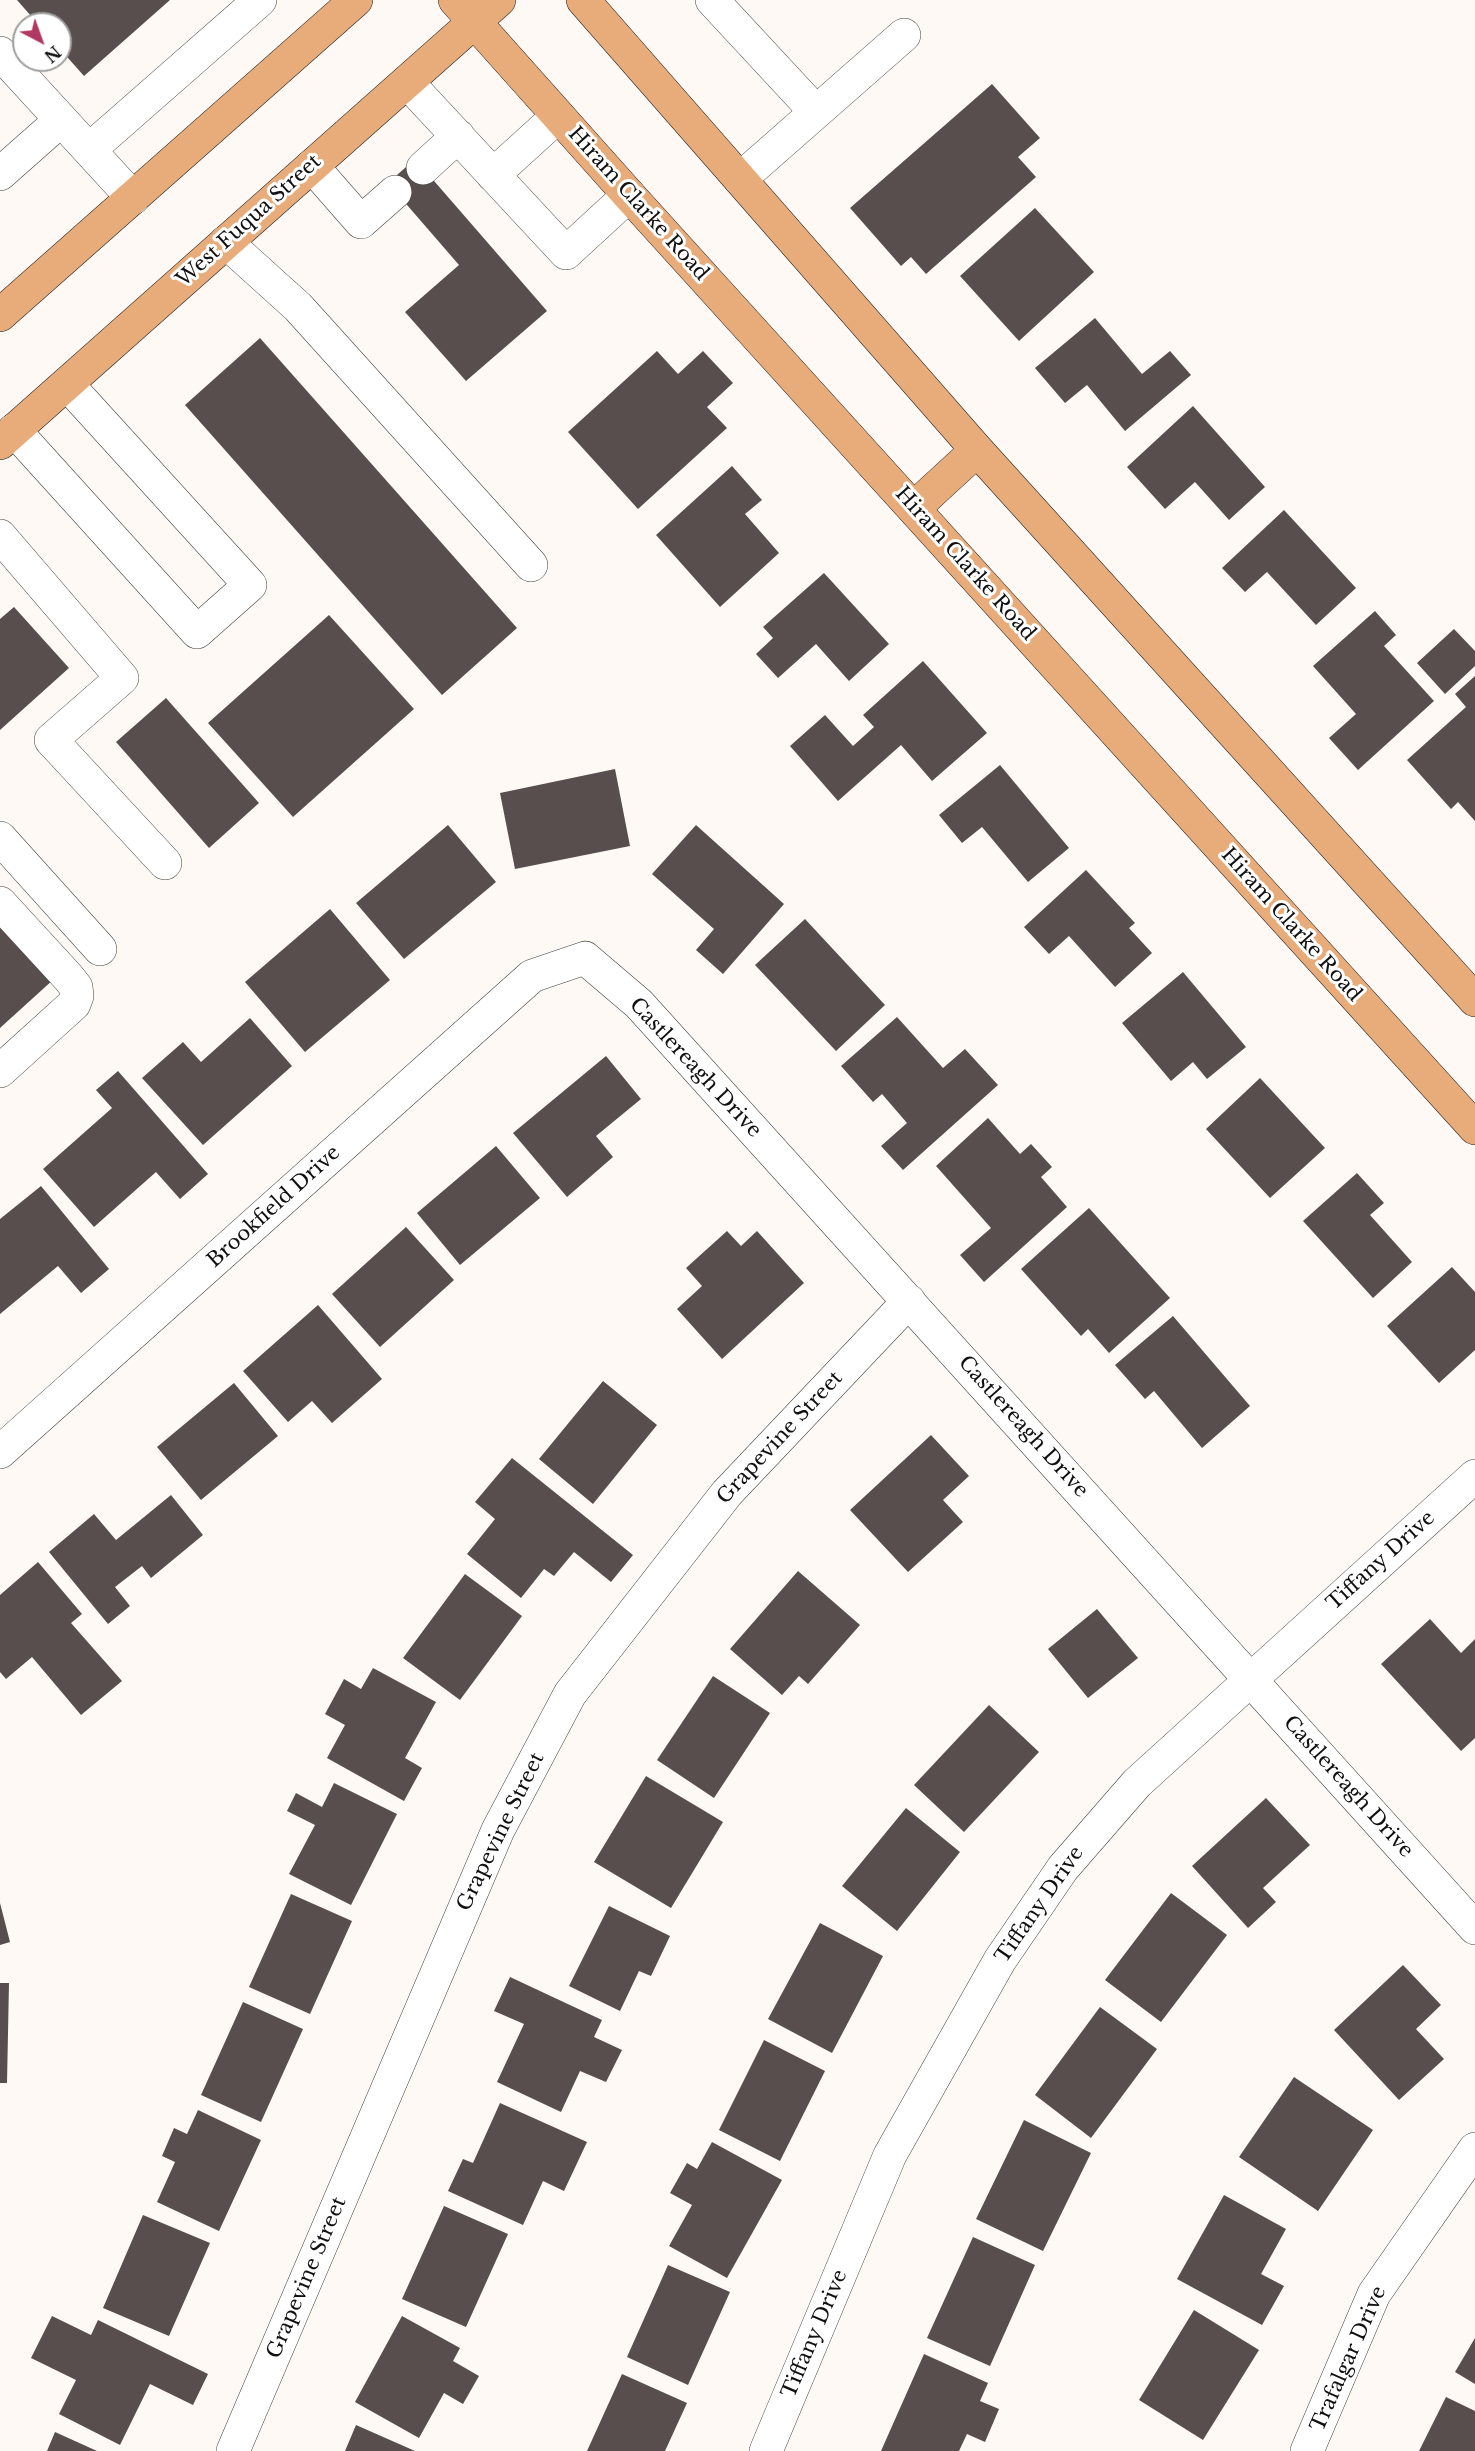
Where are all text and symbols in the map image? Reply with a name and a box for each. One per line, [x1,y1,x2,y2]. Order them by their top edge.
north arrow [12,12,72,72]
text: N [40,42,65,67]
street label: Hiram Clarke Road [563,122,713,286]
street label: West Fuqua Street [172,150,326,292]
street label: Hiram Clarke Road [890,482,1040,646]
street label: Hiram Clarke Road [1216,843,1366,1007]
street label: Castlereagh Drive [624,993,766,1143]
street label: Brookfield Drive [203,1141,345,1273]
street label: Castlereagh Drive [953,1351,1093,1503]
street label: Grapevine Street [712,1367,848,1509]
street label: Tiffany Drive [1322,1506,1440,1616]
street label: Castlereagh Drive [1278,1711,1418,1863]
street label: Grapevine Street [452,1749,550,1915]
street label: Tiffany Drive [991,1842,1089,1968]
street label: Grapevine Street [262,2194,352,2362]
street label: Tiffany Drive [777,2266,853,2402]
street label: Trafalgar Drive [1306,2283,1392,2435]

